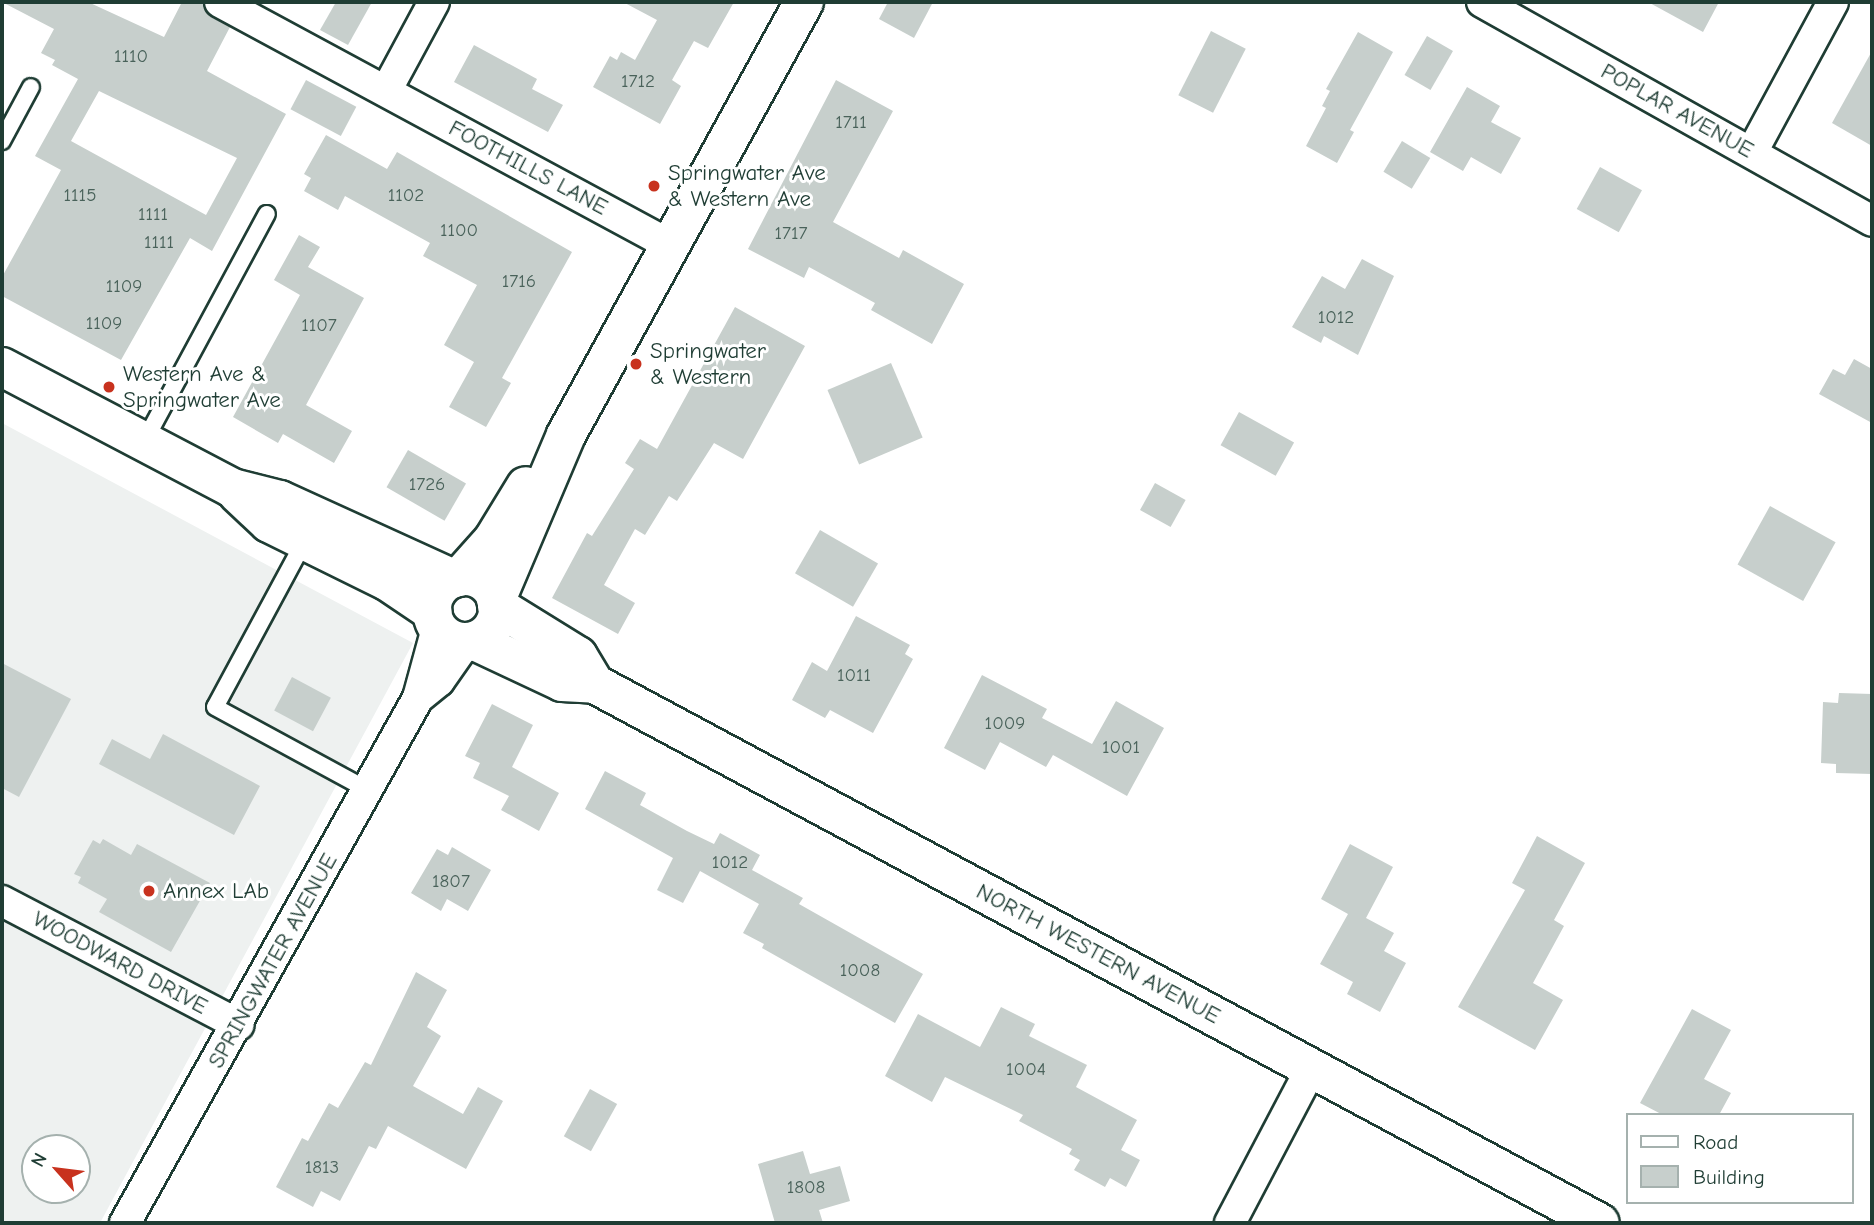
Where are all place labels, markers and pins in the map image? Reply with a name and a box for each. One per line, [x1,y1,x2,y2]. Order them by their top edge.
place label: Springwater Ave & Western Ave [668,159,826,213]
marker: Springwater Ave & Western Ave [646,178,662,194]
place label: Springwater & Western [650,337,766,391]
marker: Springwater & Western [628,356,644,372]
place label: Western Ave & Springwater Ave [123,360,281,414]
marker: Western Ave & Springwater Ave [101,379,117,395]
place label: Annex LAb [163,877,269,905]
marker: Annex LAb [141,883,157,899]

